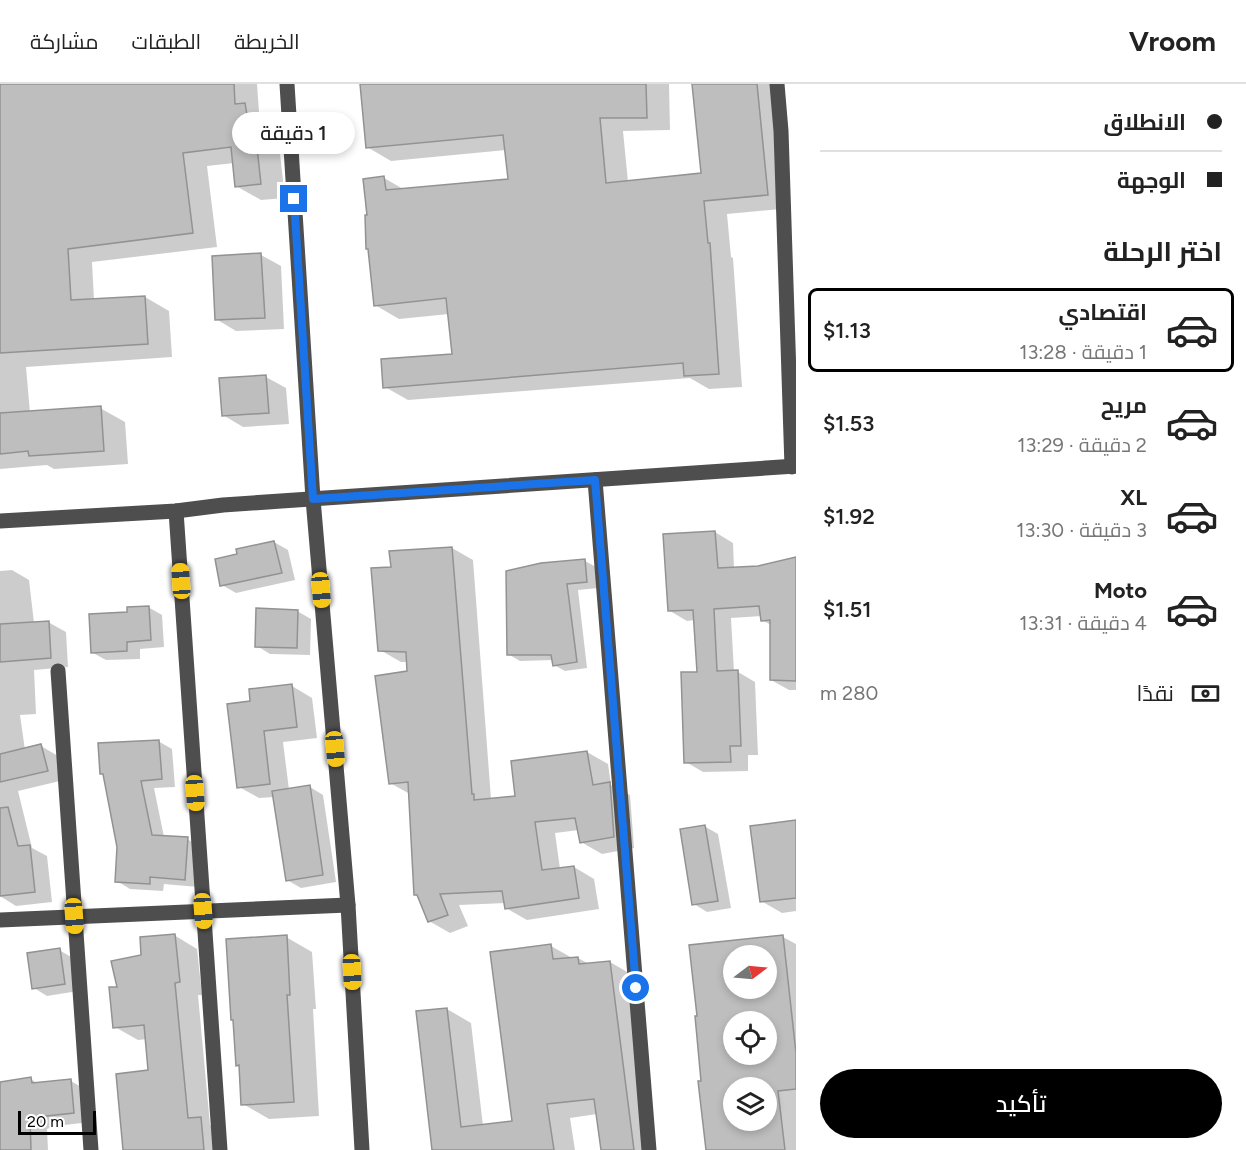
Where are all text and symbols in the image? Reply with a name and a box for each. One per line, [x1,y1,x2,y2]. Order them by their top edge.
text: Vroom [1129,24,1216,58]
text: مشاركة [30,29,99,54]
text: الطبقات [132,29,201,54]
text: الخريطة [234,29,300,54]
text: الانطلاق [1103,109,1186,136]
callout: 1 دقيقة [232,112,356,154]
text: 1 دقيقة [260,121,327,145]
text: الوجهة [1117,167,1186,194]
route end [280,185,307,212]
text: اختر الرحلة [1103,235,1222,268]
text: اقتصادي [1058,299,1147,326]
icon: car [1165,303,1219,357]
text: $1.13 [823,317,871,344]
text: 1 دقيقة · 13:28 [1019,340,1147,364]
text: مريح [1101,392,1147,419]
icon: car [1165,396,1219,450]
text: $1.53 [823,410,874,437]
text: 2 دقيقة · 13:29 [1017,433,1147,457]
text: XL [1120,484,1147,511]
icon: car [1165,489,1219,543]
text: $1.92 [823,503,875,530]
text: 3 دقيقة · 13:30 [1016,518,1147,542]
car [171,562,191,600]
car [310,571,332,609]
text: Moto [1094,577,1147,604]
icon: car [1165,582,1219,636]
text: $1.51 [823,596,872,623]
text: 4 دقيقة · 13:31 [1019,611,1147,635]
icon: cash [1189,677,1222,710]
text: نقدًا [1136,680,1174,707]
text: 280 m [820,681,878,705]
car [324,730,346,768]
car [185,774,205,812]
car [193,892,213,930]
car [64,897,84,935]
north arrow [723,945,777,999]
map controls [723,945,777,1131]
car [342,954,362,990]
route start [622,974,649,1001]
button: locate [723,1011,777,1065]
button: تأكيد [820,1069,1222,1138]
button: layers [723,1077,777,1131]
scale bar [18,1108,96,1136]
text: 20 m [27,1112,64,1131]

